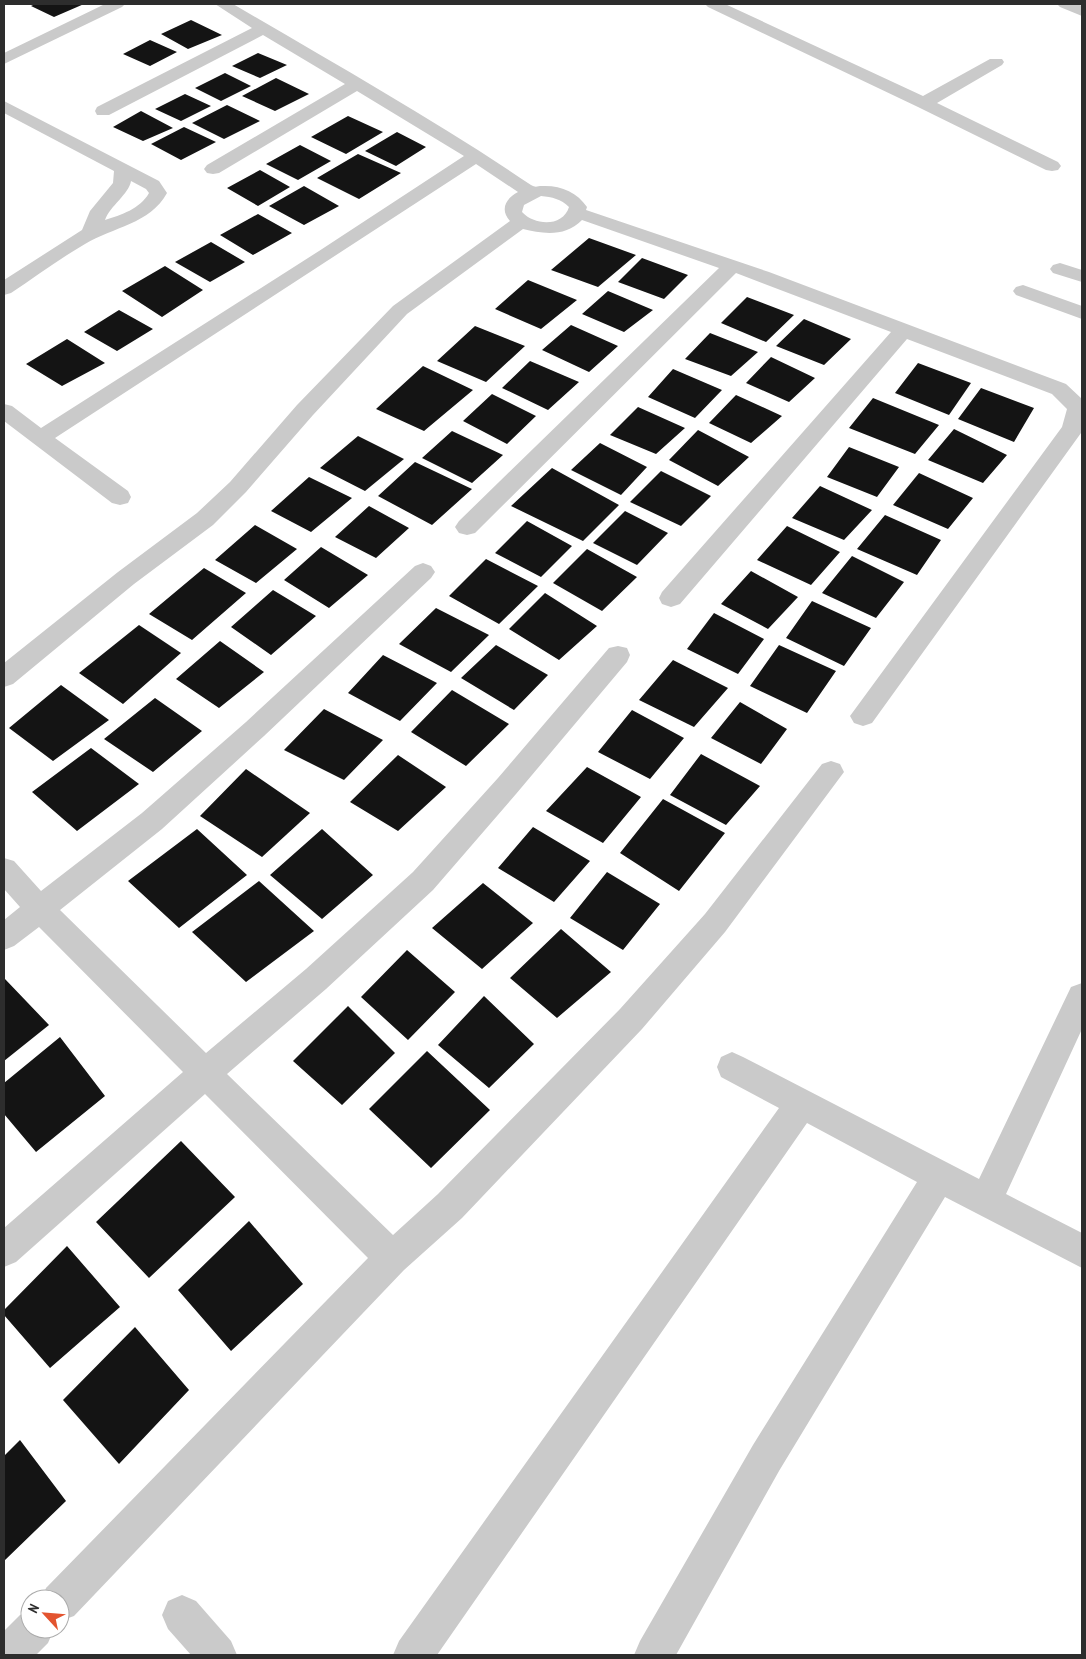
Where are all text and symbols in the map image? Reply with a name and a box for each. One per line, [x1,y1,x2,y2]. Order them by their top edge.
north arrow [20,1589,70,1639]
text: N [24,1601,43,1616]

